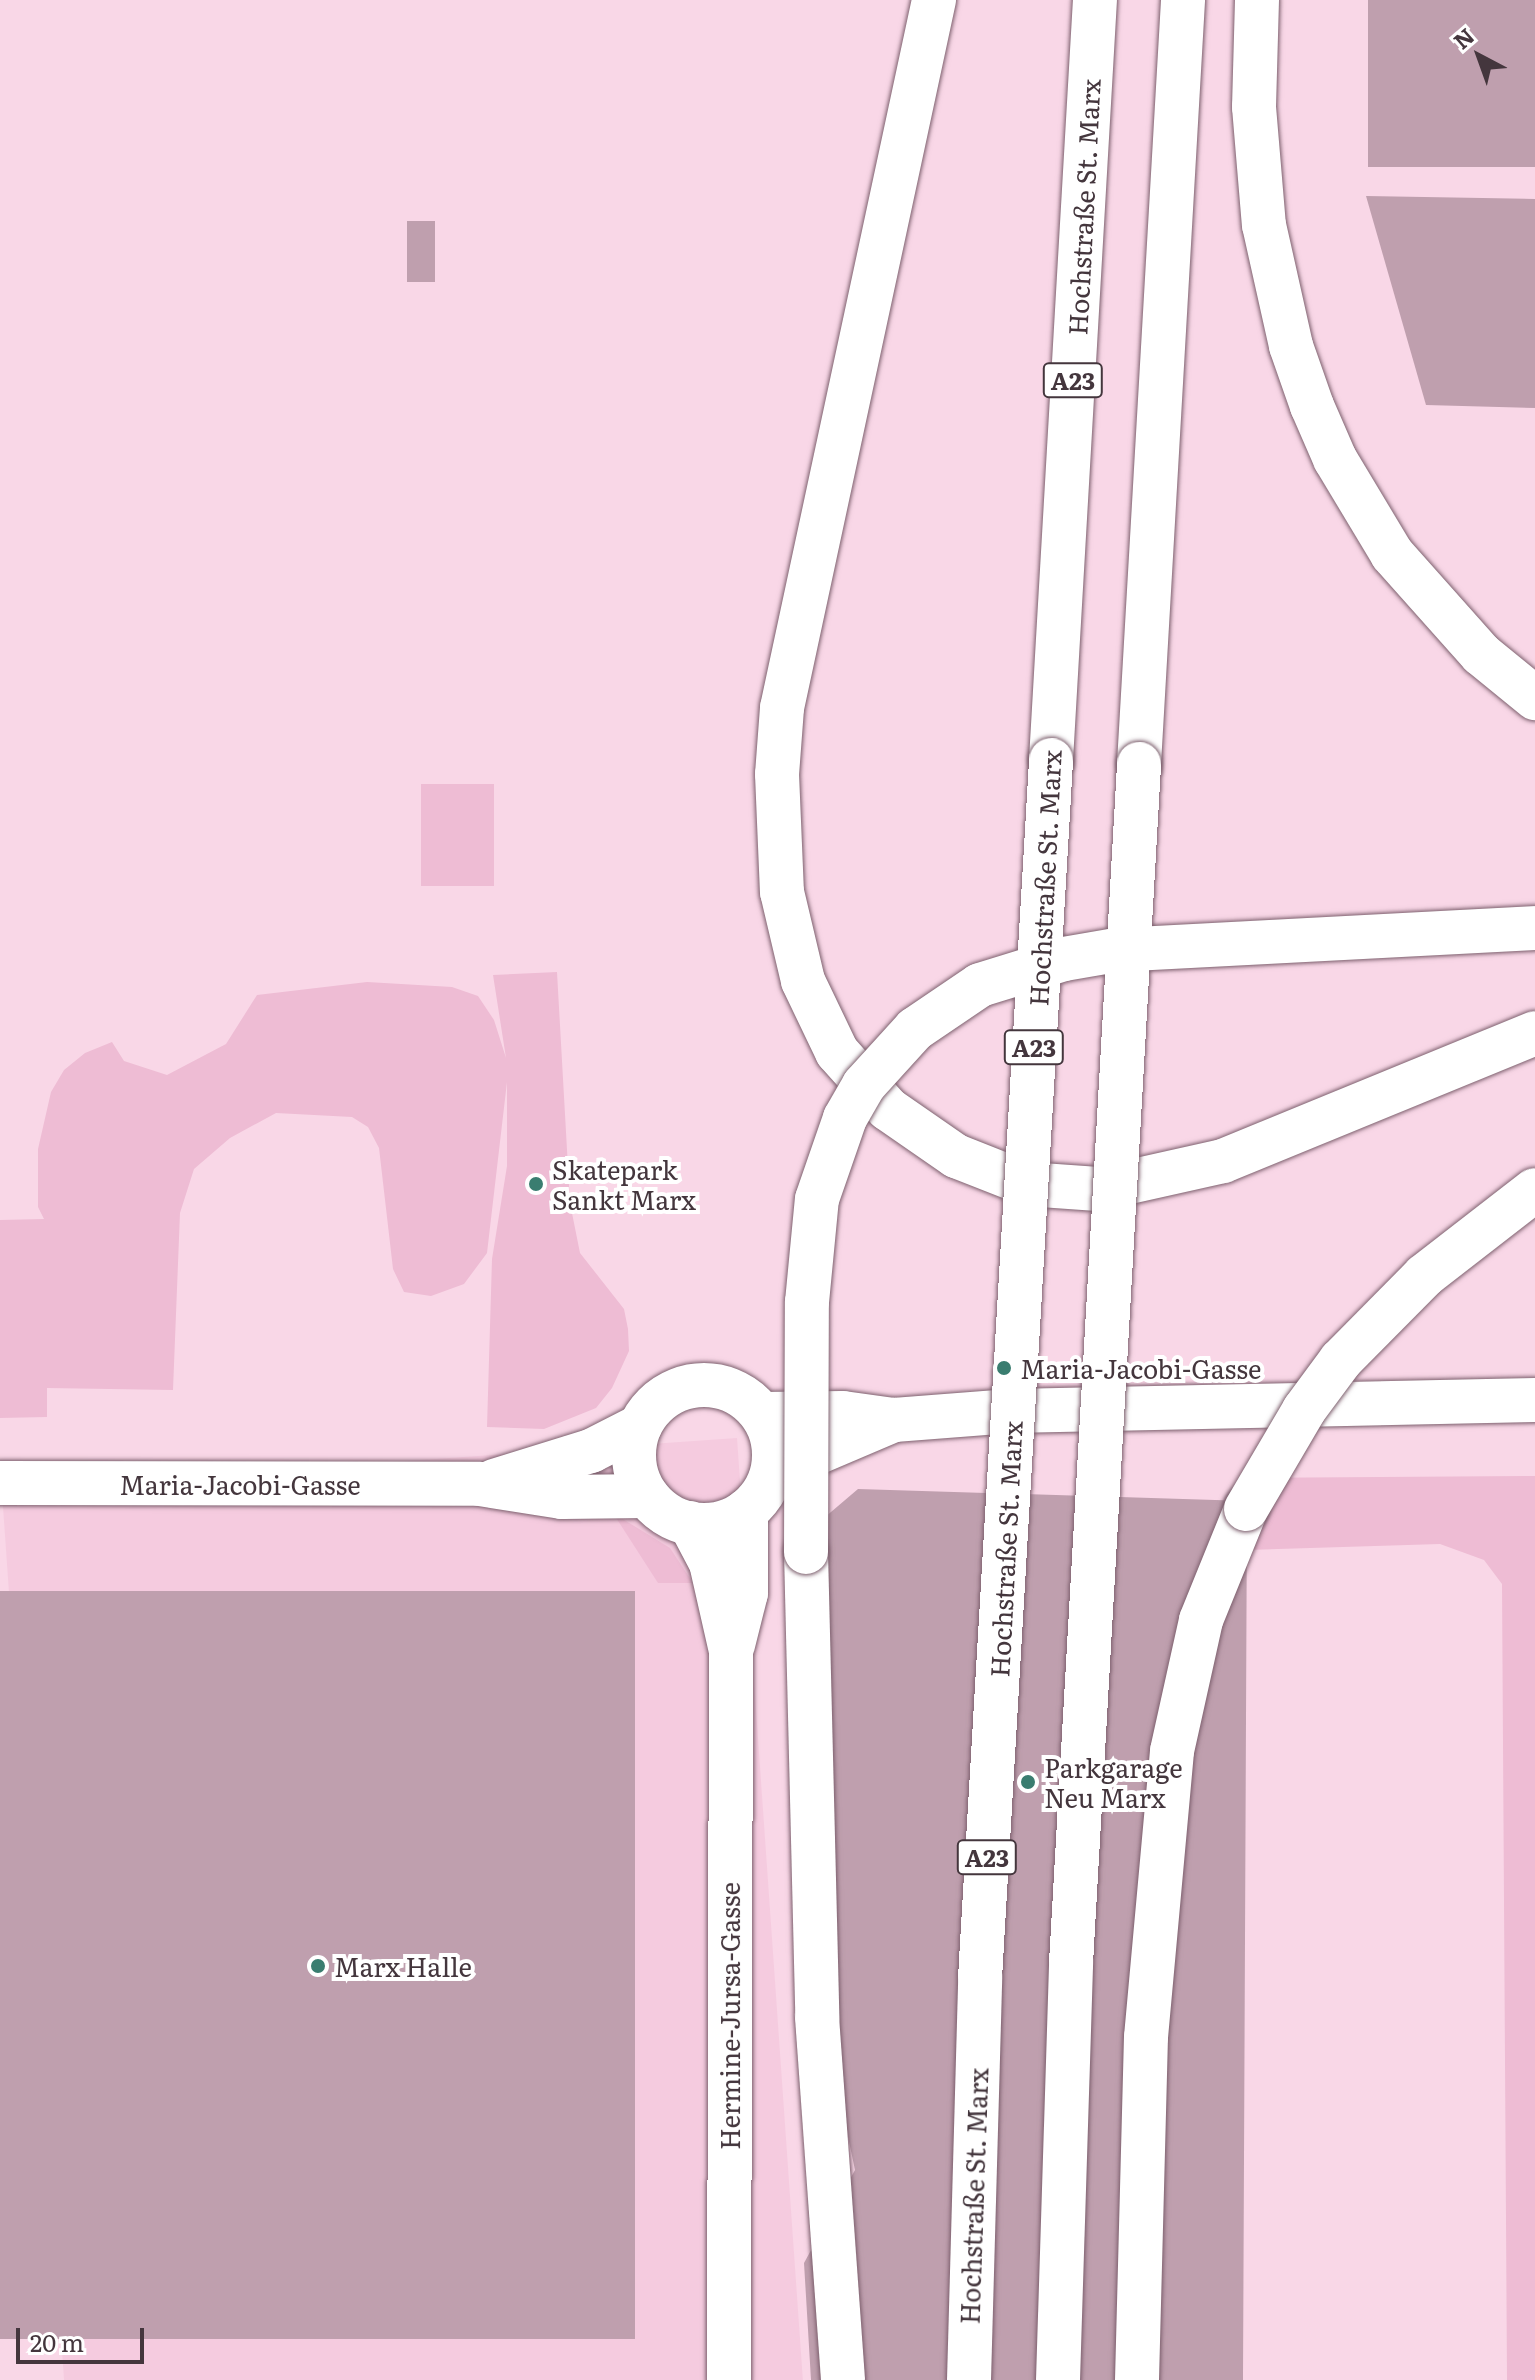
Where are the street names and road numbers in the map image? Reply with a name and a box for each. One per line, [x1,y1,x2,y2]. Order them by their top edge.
street label: Hochstraße St. Marx [1061,78,1105,336]
road number: A23 [1041,360,1105,400]
street label: Hochstraße St. Marx [1022,749,1066,1007]
road number: A23 [1002,1027,1066,1067]
street label: Hochstraße St. Marx [983,1420,1027,1678]
street label: Maria-Jacobi-Gasse [119,1468,361,1500]
road number: A23 [955,1837,1019,1877]
street label: Hermine-Jursa-Gasse [713,1882,745,2150]
street label: Hochstraße St. Marx [953,2067,993,2325]

